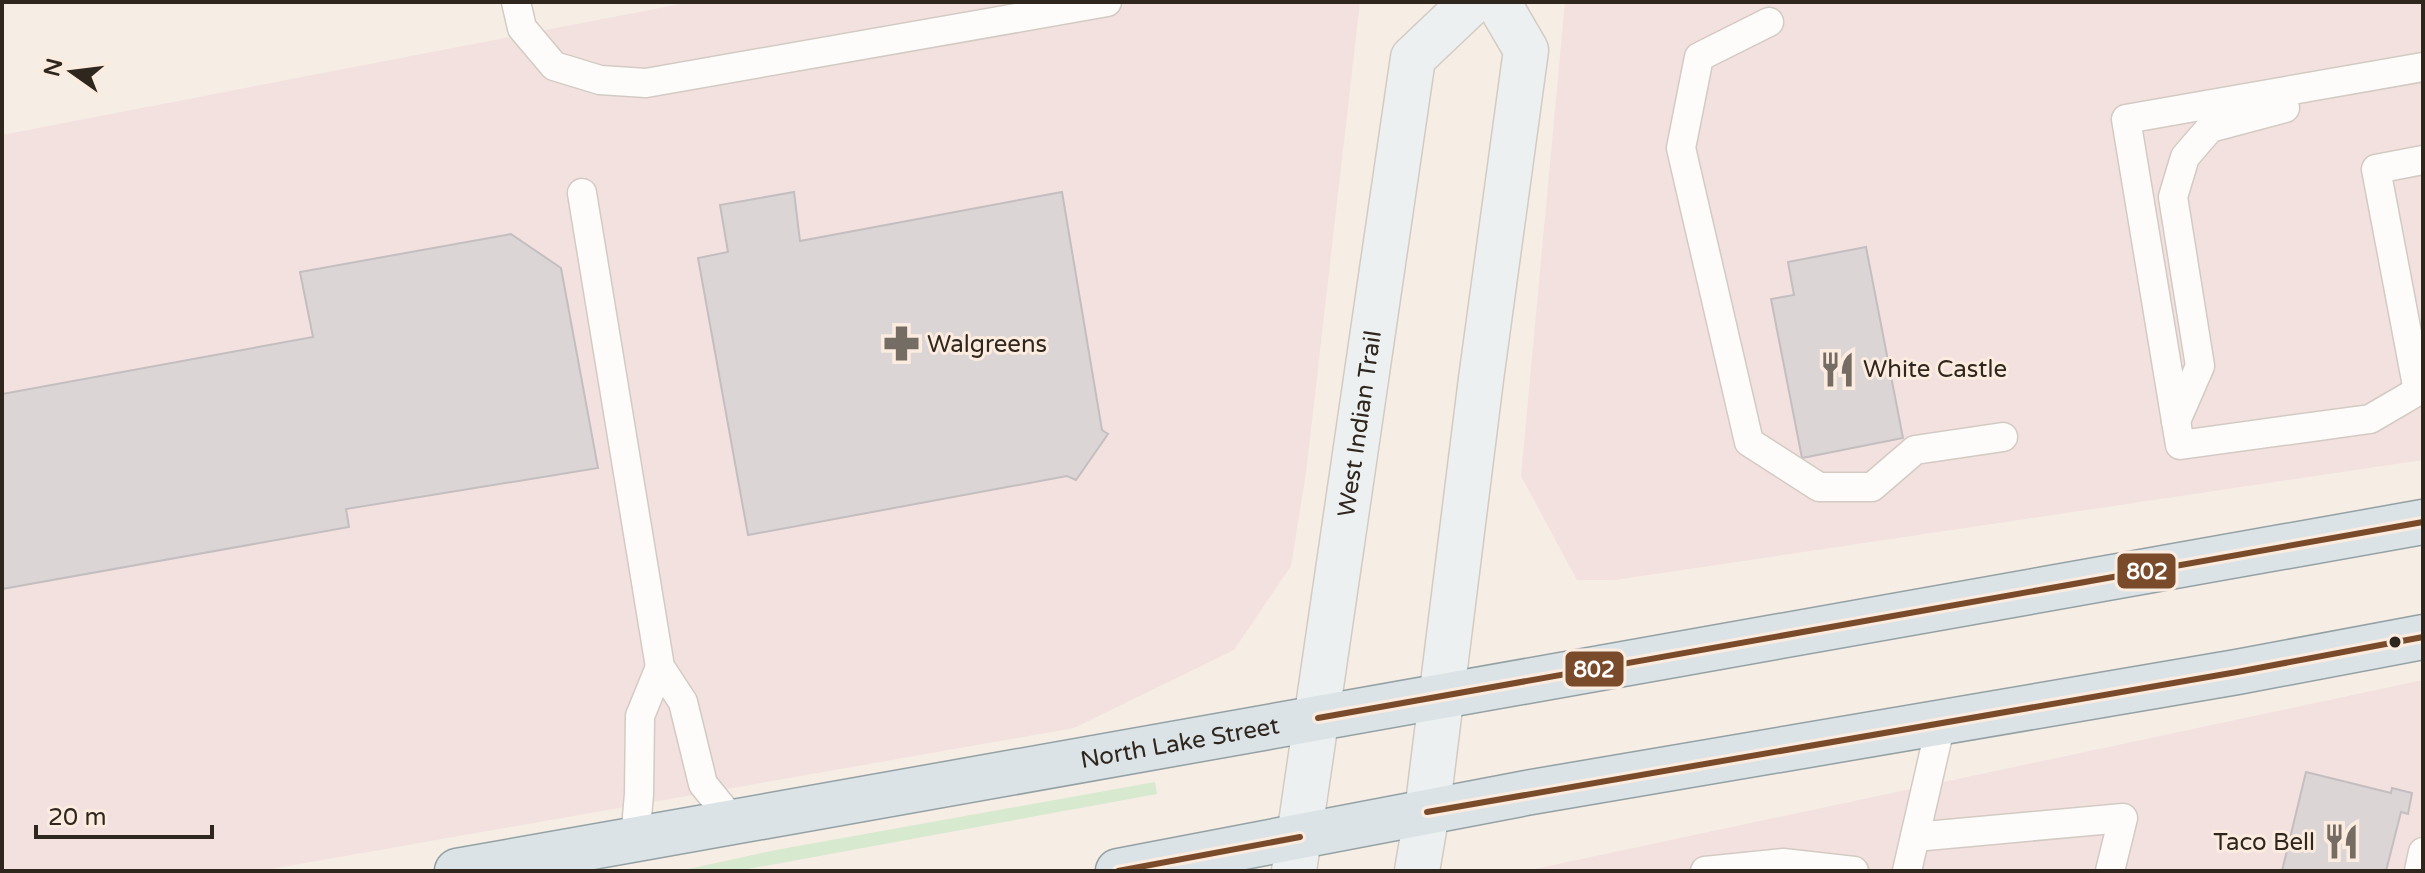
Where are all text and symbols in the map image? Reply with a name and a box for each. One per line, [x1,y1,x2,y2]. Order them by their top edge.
north arrow [32,32,112,112]
text: N [39,56,68,79]
pharmacy icon: Walgreens [882,325,920,363]
street label: West Indian Trail [1332,329,1388,519]
place label: Walgreens [927,330,1047,359]
restaurant icon: White Castle [1818,350,1856,388]
place label: White Castle [1863,355,2007,384]
line badge: 802 [2116,552,2177,590]
text: 802 [2126,559,2168,585]
unlabelled marker [2387,634,2403,650]
line badge: 802 [1564,650,1625,688]
text: 802 [1573,657,1615,683]
street label: North Lake Street [1078,711,1282,775]
scale bar [36,789,212,839]
text: 20 m [48,803,106,832]
restaurant icon: Taco Bell [2322,823,2360,861]
place label: Taco Bell [2213,828,2315,857]

